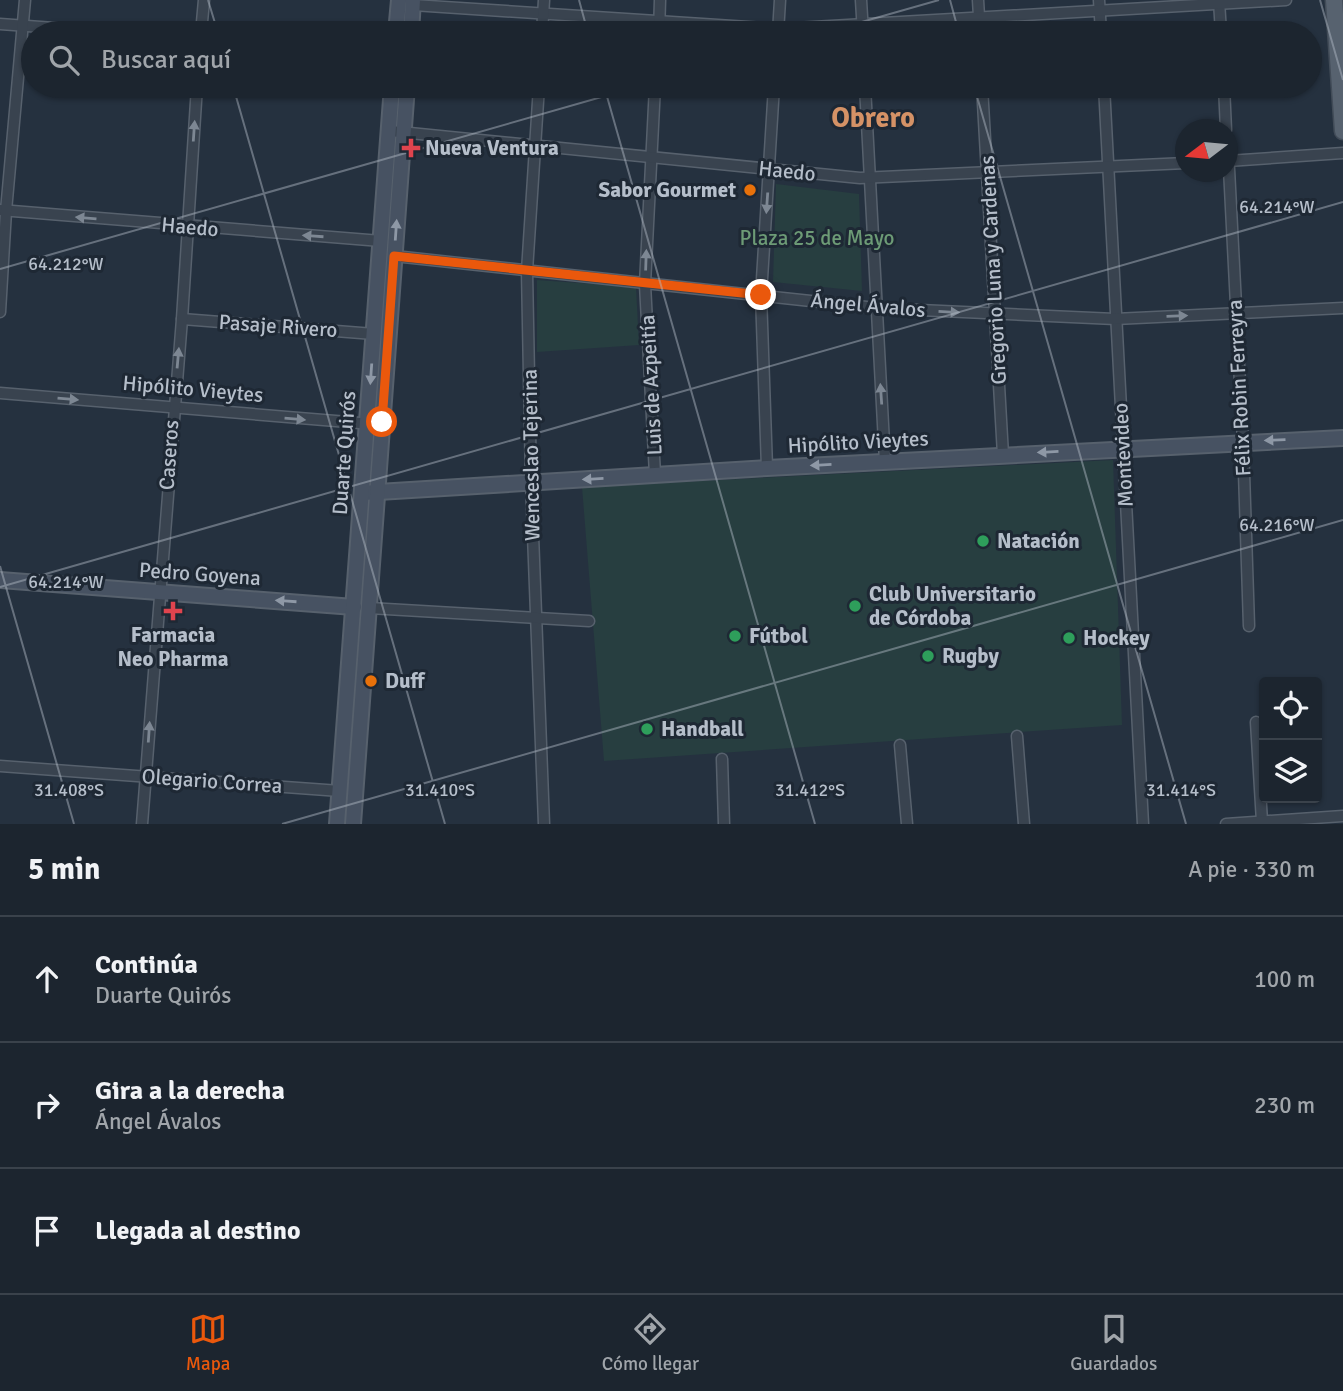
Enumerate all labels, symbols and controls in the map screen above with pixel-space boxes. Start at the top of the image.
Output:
search box [21,21,1322,98]
icon: search [45,41,83,79]
text: Buscar aquí [101,44,231,76]
district label: Obrero [831,101,915,135]
north arrow [1175,119,1238,182]
one-way arrow [189,120,200,142]
place label: Nueva Ventura [425,135,559,161]
marker: Nueva Ventura [403,140,419,156]
street label: Haedo [757,155,817,187]
street label: Gregorio Luna y Cardenas [974,155,1012,385]
place label: Sabor Gourmet [599,177,736,203]
marker: Sabor Gourmet [742,182,758,198]
one-way arrow [761,192,772,214]
text: 64.214°W [1239,196,1315,218]
one-way arrow [75,212,97,223]
street label: Haedo [160,212,220,242]
one-way arrow [391,219,402,241]
park label: Plaza 25 de Mayo [740,225,894,251]
one-way arrow [302,230,324,241]
one-way arrow [641,249,652,271]
text: 64.212°W [28,253,104,275]
route end [745,279,776,310]
street label: Ángel Ávalos [809,287,927,323]
street label: Félix Robin Ferreyra [1221,299,1257,477]
one-way arrow [939,306,961,317]
street label: Pasaje Rivero [218,309,338,343]
one-way arrow [1166,311,1188,322]
street label: Luis de Azpeitía [634,314,668,456]
one-way arrow [173,347,184,369]
one-way arrow [365,363,376,385]
street label: Wenceslao Tejerina [517,369,545,541]
street label: Hipólito Vieytes [122,370,264,408]
one-way arrow [875,383,886,405]
street label: Duarte Quirós [327,390,361,516]
one-way arrow [57,394,79,405]
street label: Montevideo [1107,402,1139,508]
route start [366,406,397,437]
one-way arrow [284,414,306,425]
street label: Caseros [154,419,184,491]
street label: Hipólito Vieytes [787,425,929,459]
one-way arrow [1264,435,1286,446]
one-way arrow [1036,447,1058,458]
one-way arrow [809,460,831,471]
one-way arrow [582,473,604,484]
text: 64.216°W [1239,514,1315,536]
place label: Natación [997,528,1080,554]
marker: Natación [975,533,991,549]
street label: Pedro Goyena [138,557,262,591]
text: 64.214°W [28,571,104,593]
place label: Club Universitario de Córdoba [869,581,1036,631]
one-way arrow [275,596,297,607]
marker: Club Universitario de Córdoba [847,598,863,614]
marker: Farmacia Neo Pharma [165,603,181,619]
place label: Farmacia Neo Pharma [117,622,229,672]
place label: Fútbol [749,623,808,649]
place label: Hockey [1083,625,1150,651]
marker: Fútbol [727,628,743,644]
marker: Hockey [1061,630,1077,646]
place label: Rugby [942,643,1000,669]
marker: Rugby [920,648,936,664]
place label: Duff [385,668,426,694]
marker: Duff [363,673,379,689]
map controls [1259,677,1322,803]
button: locate [1259,677,1322,740]
place label: Handball [661,716,744,742]
one-way arrow [144,720,155,742]
marker: Handball [639,721,655,737]
button: layers [1259,740,1322,803]
street label: Olegario Correa [141,763,283,799]
text: 31.408°S [34,779,104,801]
text: 31.410°S [405,779,475,801]
text: 31.412°S [775,779,845,801]
text: 31.414°S [1146,779,1216,801]
text: 5 min [28,851,100,888]
text: A pie · 330 m [1188,855,1315,884]
text: Continúa [95,949,198,981]
icon: ahead [28,960,66,998]
text: 100 m [1254,965,1315,994]
text: Duarte Quirós [95,981,231,1010]
text: Gira a la derecha [95,1075,285,1107]
icon: right [28,1086,66,1124]
text: 230 m [1254,1091,1315,1120]
text: Ángel Ávalos [95,1107,221,1136]
icon: arrive [28,1212,66,1250]
text: Llegada al destino [95,1215,301,1247]
tab: Mapa [186,1310,230,1376]
tab: Cómo llegar [602,1310,699,1376]
tab: Guardados [1070,1310,1157,1376]

